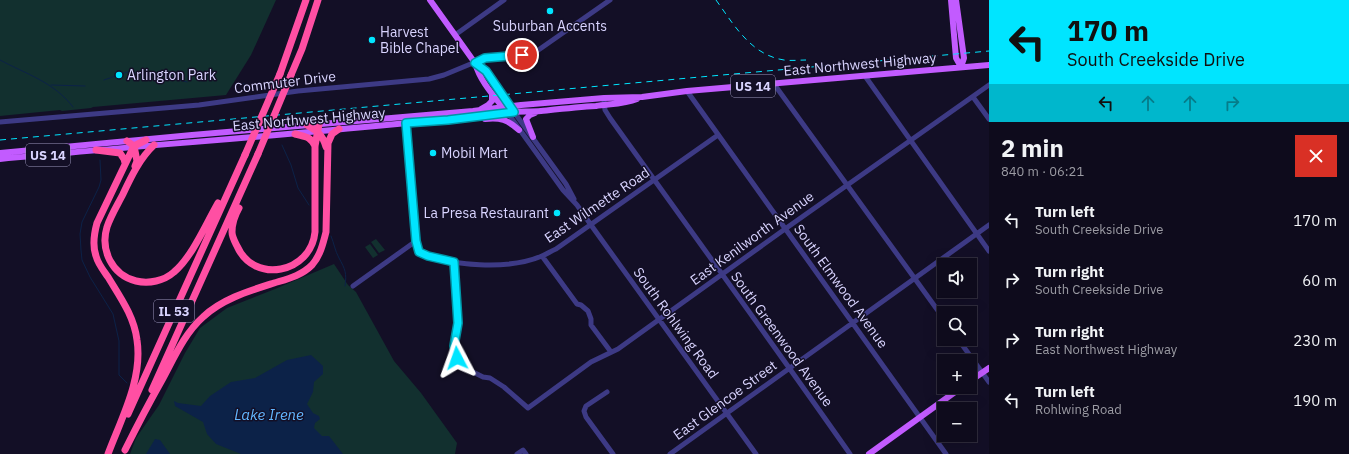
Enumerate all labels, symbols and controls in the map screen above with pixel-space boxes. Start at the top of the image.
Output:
marker: Suburban Accents [545,6,555,16]
text: 170 m [1067,12,1149,49]
icon: left [1001,16,1053,68]
place label: Suburban Accents [493,17,607,35]
place label: Harvest Bible Chapel [380,23,459,57]
marker: Harvest Bible Chapel [367,35,377,45]
pin [505,38,539,72]
icon: arrive [511,44,533,66]
street label: East Northwest Highway [783,48,937,80]
text: South Creekside Drive [1067,48,1245,71]
place label: Arlington Park [127,66,217,84]
street label: Commuter Drive [233,67,337,97]
marker: Arlington Park [114,70,124,80]
road number: US 14 [731,75,775,97]
icon: left [1095,92,1117,114]
icon: ahead [1137,92,1159,114]
icon: ahead [1179,92,1201,114]
icon: right [1221,92,1243,114]
street label: East Northwest Highway [232,103,386,135]
text: 2 min [1001,132,1064,164]
button: close [1295,135,1337,177]
road number: US 14 [26,144,70,166]
place label: Mobil Mart [441,144,508,162]
marker: Mobil Mart [428,148,438,158]
street label: East Wilmette Road [541,163,653,247]
text: 840 m · 06:21 [1001,163,1084,180]
street label: East Kenilworth Avenue [687,187,818,289]
text: Turn left [1035,202,1095,221]
place label: La Presa Restaurant [424,204,549,222]
marker: La Presa Restaurant [552,208,562,218]
icon: left [1001,209,1023,231]
text: 170 m [1293,211,1337,230]
street label: South Elmwood Avenue [790,221,892,352]
text: South Creekside Drive [1035,221,1164,238]
map controls [937,258,977,442]
button: sound [937,258,977,298]
text: Turn right [1035,262,1104,281]
street label: South Rohlwing Road [629,264,723,382]
street label: South Greenwood Avenue [727,268,837,410]
icon: right [1001,269,1023,291]
text: 60 m [1302,271,1337,290]
text: South Creekside Drive [1035,281,1164,298]
road number: IL 53 [154,300,194,322]
button: search [937,306,977,346]
text: Turn right [1035,322,1104,341]
icon: right [1001,329,1023,351]
text: 230 m [1293,331,1337,350]
position arrow [436,337,478,379]
text: East Northwest Highway [1035,341,1177,358]
button: + [937,354,977,394]
street label: East Glencoe Street [670,356,780,444]
text: Turn left [1035,382,1095,401]
icon: left [1001,389,1023,411]
text: 190 m [1293,391,1337,410]
text: Rohlwing Road [1035,401,1122,418]
button: − [937,402,977,442]
water label: Lake Irene [234,405,304,424]

